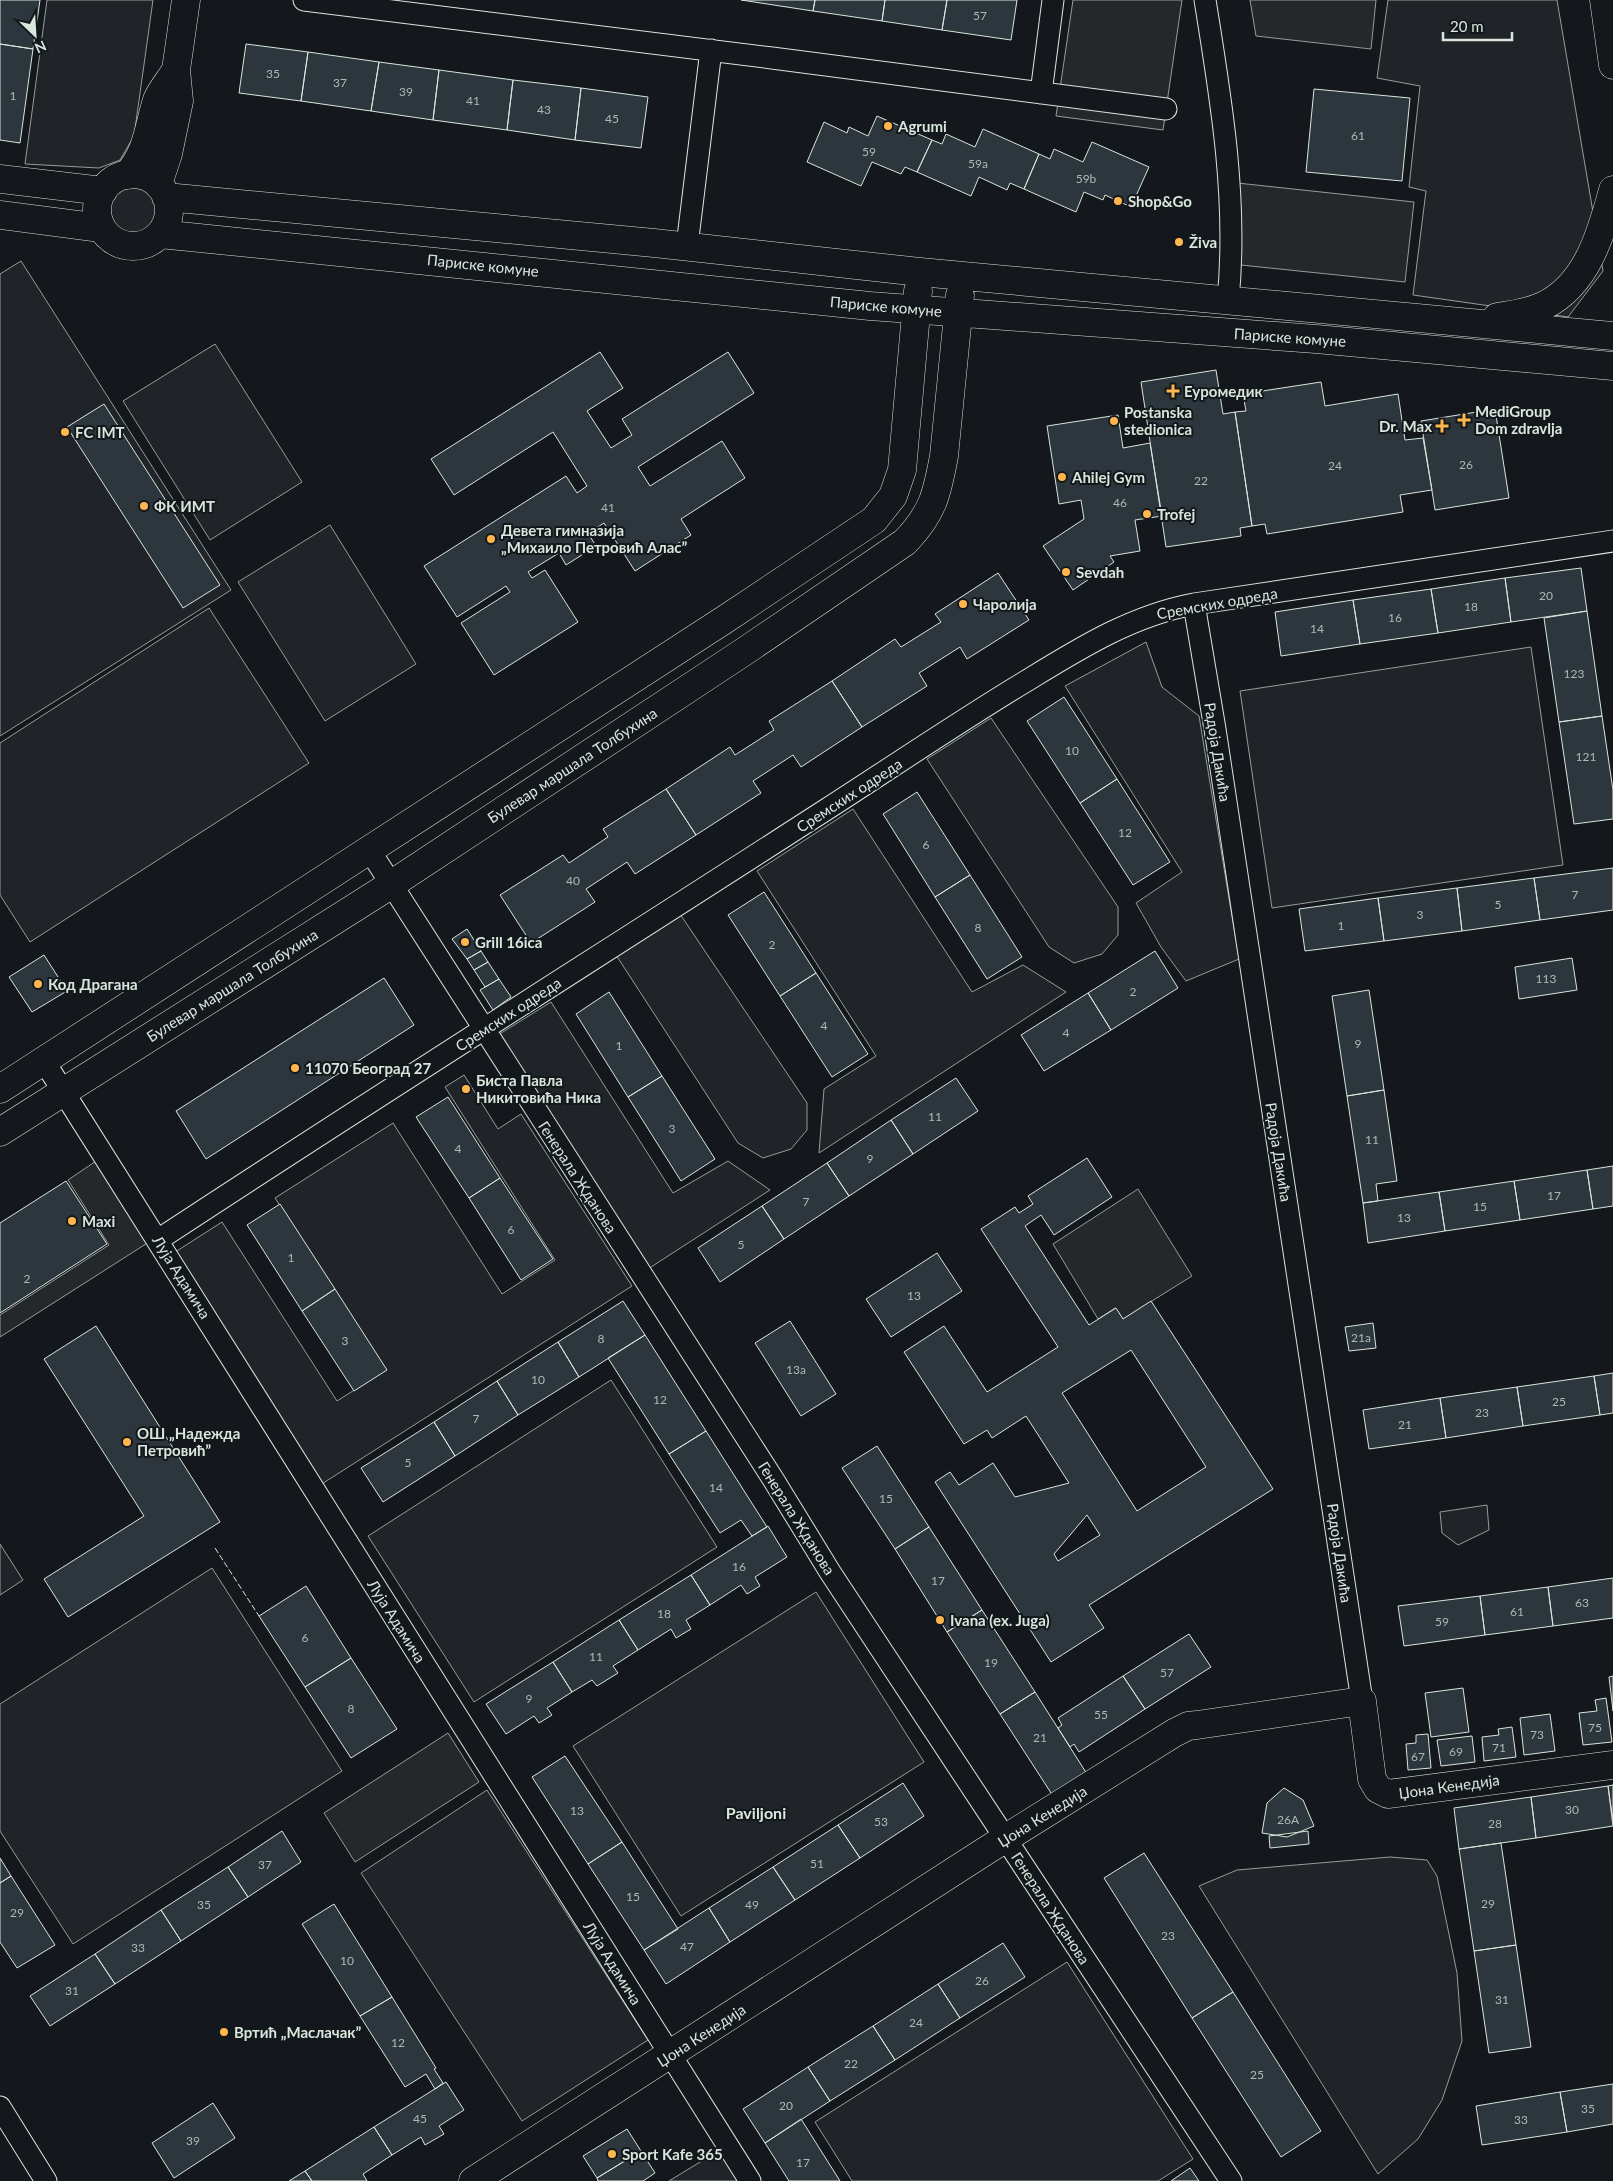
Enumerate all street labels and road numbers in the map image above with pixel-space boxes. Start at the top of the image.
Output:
street label: Париске комуне [426,250,540,280]
street label: Париске комуне [829,292,943,320]
street label: Париске комуне [1233,324,1347,350]
street label: Сремских одреда [1155,584,1279,622]
street label: Радоја Дакића [1201,701,1235,803]
street label: Булевар маршала Толбухина [484,703,660,827]
street label: Сремских одреда [793,754,905,836]
street label: Булевар маршала Толбухина [143,925,321,1045]
street label: Сремских одреда [452,973,564,1055]
street label: Радоја Дакића [1262,1101,1296,1203]
street label: Генерала Жданова [535,1118,621,1236]
street label: Луја Адамича [149,1231,215,1322]
street label: Генерала Жданова [755,1458,839,1578]
street label: Радоја Дакића [1324,1502,1356,1604]
street label: Луја Адамича [364,1575,430,1666]
street label: Џона Кенедија [1397,1770,1501,1802]
street label: Џона Кенедија [994,1781,1090,1851]
street label: Генерала Жданова [1008,1849,1094,1967]
street label: Луја Адамича [580,1917,646,2008]
street label: Џона Кенедија [653,2000,749,2070]

